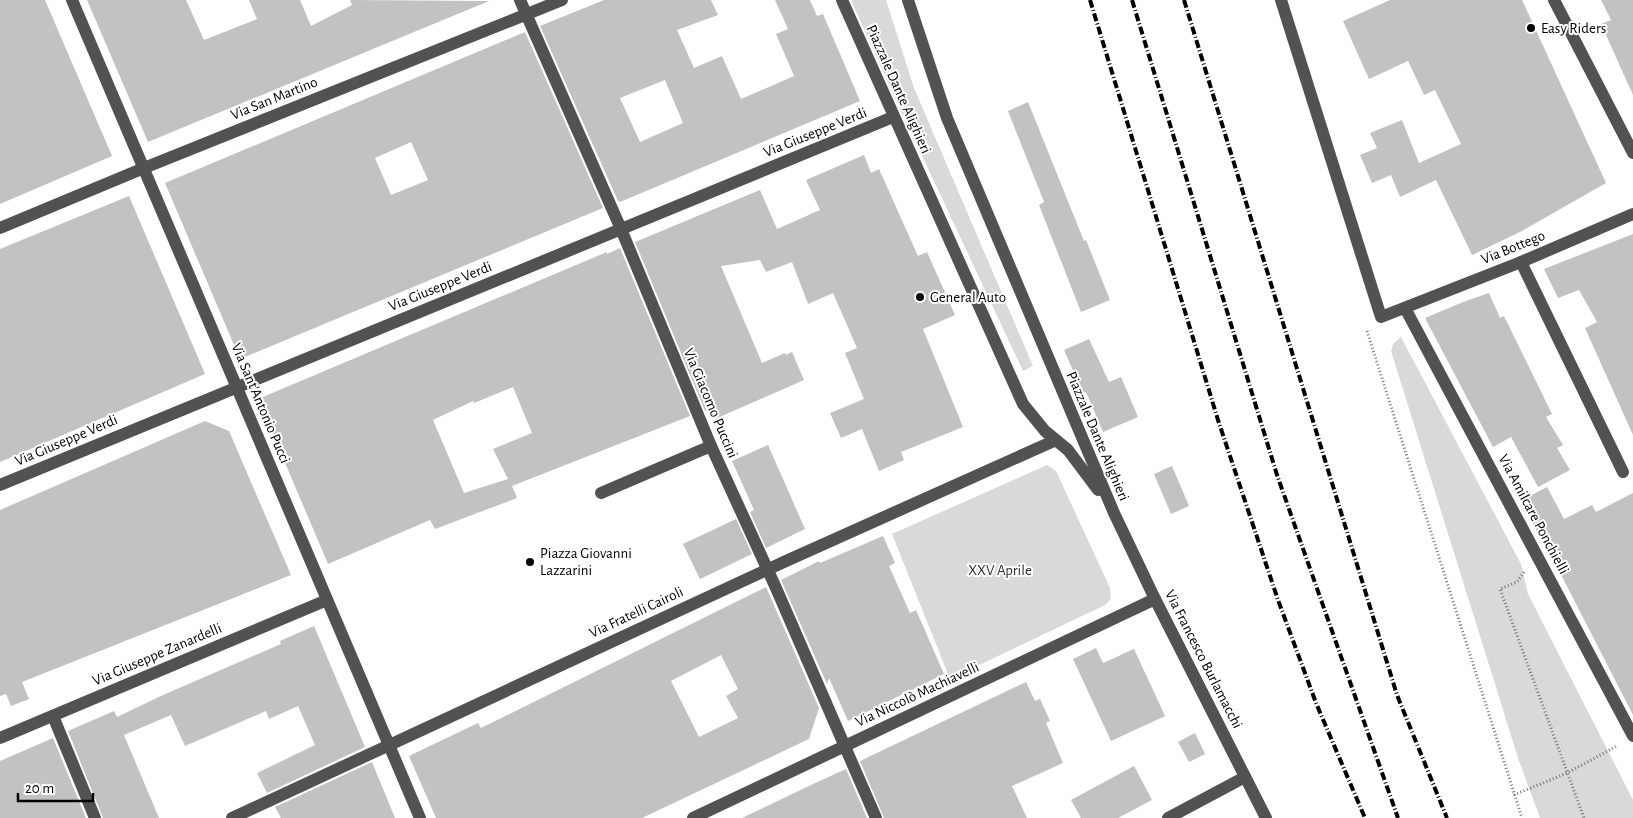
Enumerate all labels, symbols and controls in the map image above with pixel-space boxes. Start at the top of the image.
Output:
place label: Easy Riders [1541,21,1606,36]
marker: Easy Riders [1525,22,1537,34]
street label: Piazzale Dante Alighieri [863,23,934,156]
street label: Via San Martino [229,74,320,123]
street label: Via Giuseppe Verdi [761,105,869,160]
street label: Via Bottego [1479,228,1547,267]
street label: Via Giuseppe Verdi [386,259,494,314]
place label: General Auto [930,290,1006,305]
marker: General Auto [914,291,926,303]
street label: Via Sant'Antonio Pucci [228,341,293,466]
street label: Via Giacomo Puccini [681,346,740,460]
street label: Piazzale Dante Alighieri [1063,369,1132,503]
street label: Via Giuseppe Verdi [13,412,120,469]
street label: Via Amilcare Ponchielli [1496,452,1571,577]
place label: Piazza Giovanni Lazzarini [540,546,632,578]
marker: Piazza Giovanni Lazzarini [524,556,536,568]
park label: XXV Aprile [968,563,1032,578]
street label: Via Fratelli Cairoli [587,584,686,641]
street label: Via Francesco Burlamacchi [1162,588,1245,731]
street label: Via Giuseppe Zanardelli [90,620,224,688]
street label: Via Niccolò Machiavelli [853,659,981,730]
scale bar [18,770,92,802]
text: 20 m [25,781,54,796]

